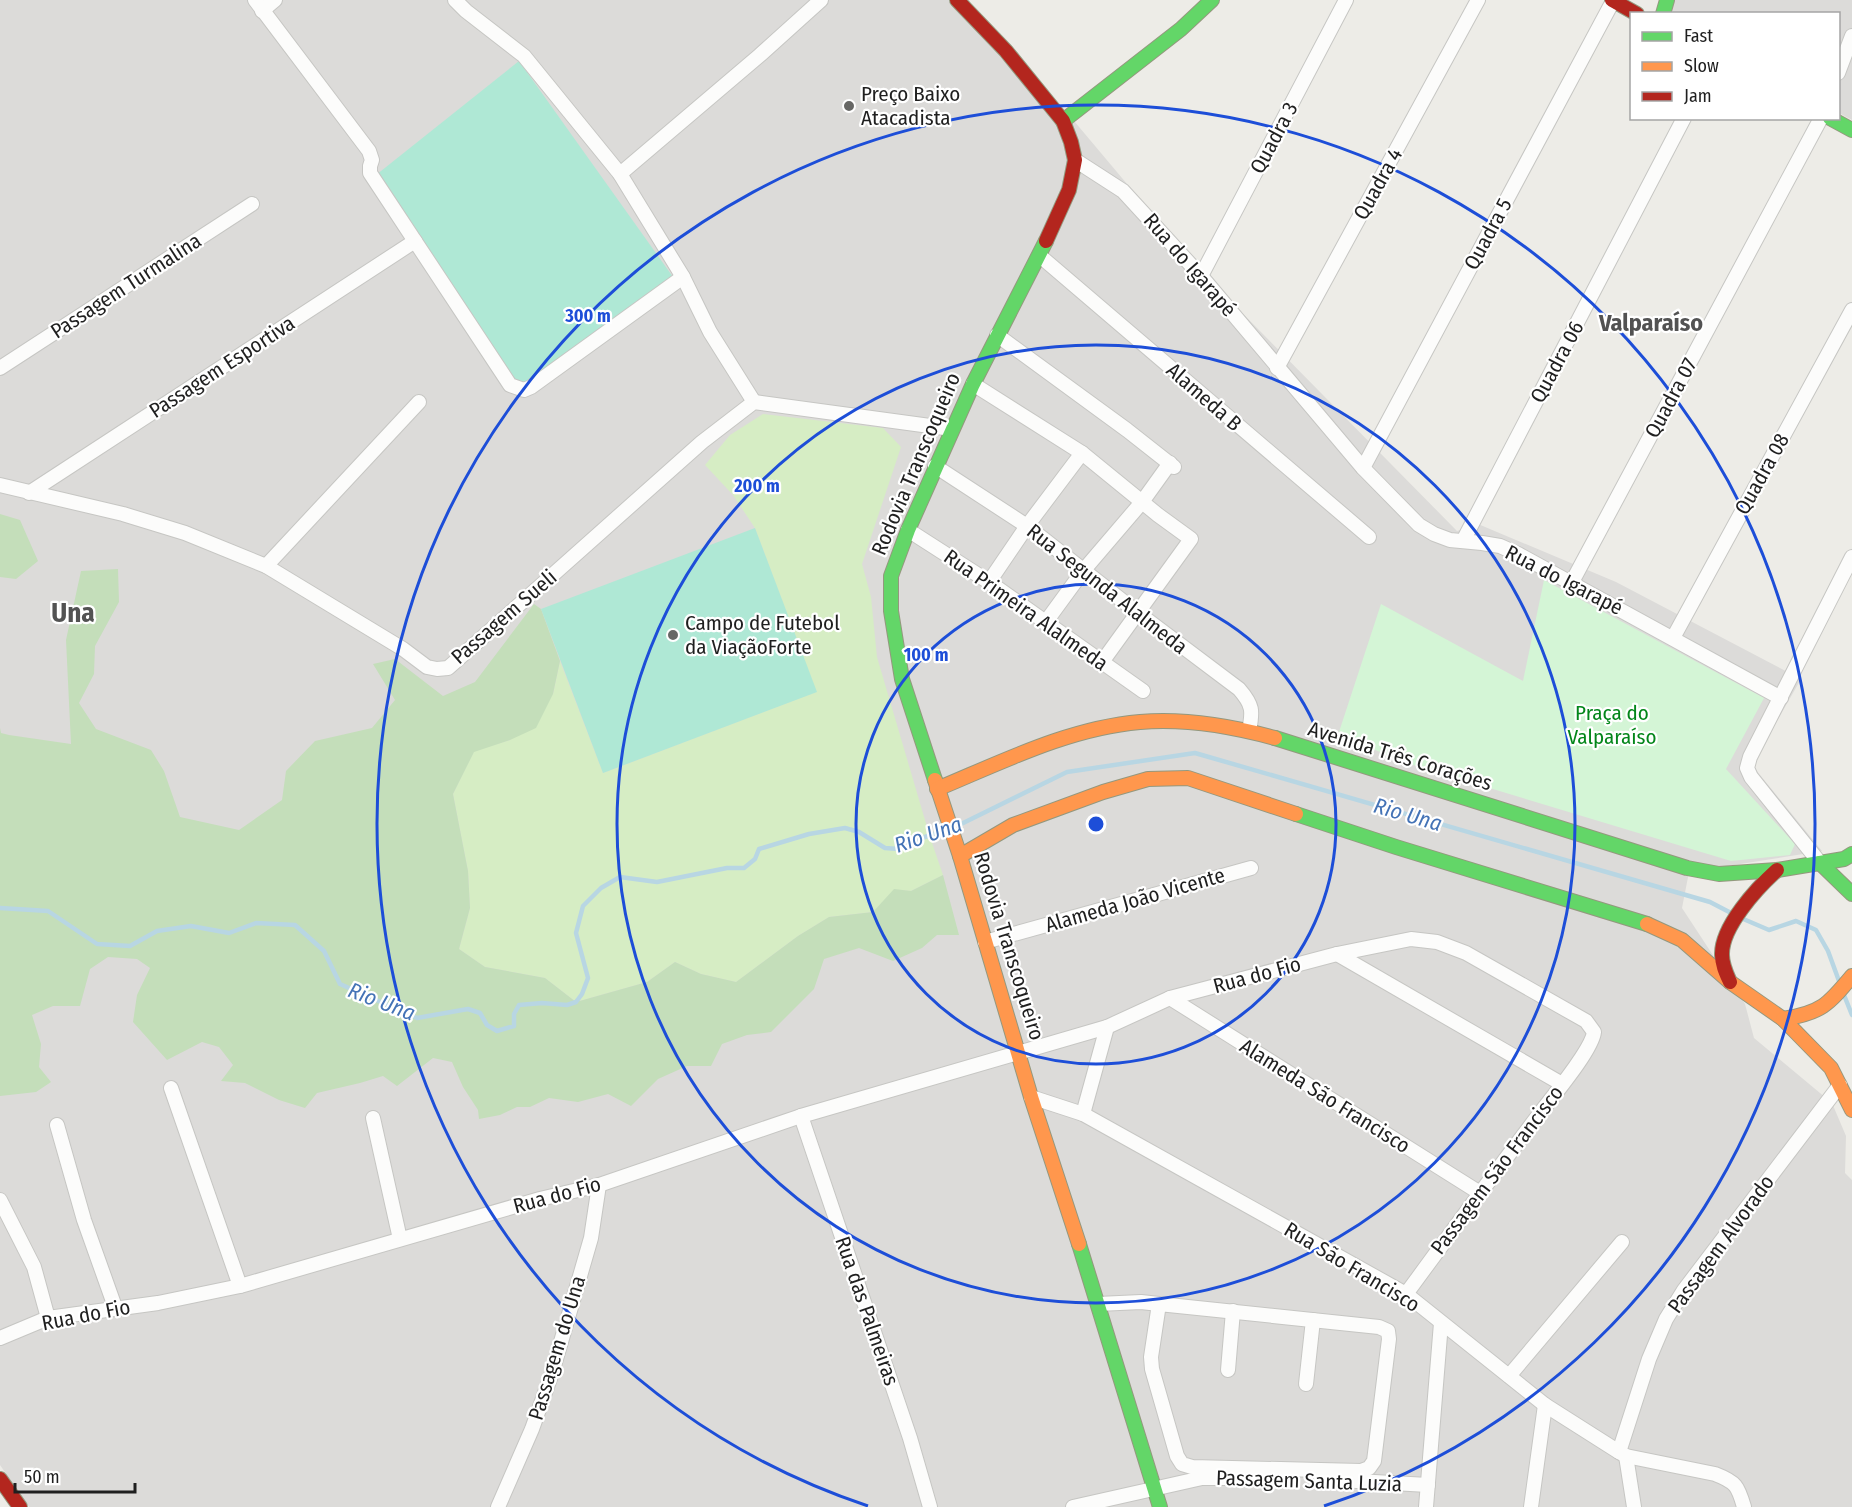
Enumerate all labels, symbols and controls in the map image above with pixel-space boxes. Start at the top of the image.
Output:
legend [1630,12,1840,120]
text: Fast [1684,25,1713,47]
text: Slow [1684,55,1719,77]
place label: Preço Baixo Atacadista [861,81,960,131]
text: Jam [1684,85,1712,107]
street label: Quadra 3 [1244,98,1304,178]
marker: Preço Baixo Atacadista [842,99,856,113]
street label: Quadra 4 [1348,144,1408,224]
street label: Quadra 5 [1458,194,1518,274]
street label: Rua do Igarapé [1138,208,1242,322]
street label: Passagem Turmalina [46,228,206,344]
text: 300 m [564,305,611,327]
district label: Valparaíso [1598,309,1703,337]
street label: Passagem Esportiva [144,310,300,424]
street label: Quadra 06 [1525,317,1589,407]
street label: Quadra 07 [1639,354,1703,442]
street label: Alameda B [1161,357,1247,437]
street label: Rodovia Transcoqueiro [866,369,966,559]
street label: Quadra 08 [1729,429,1795,519]
text: 200 m [733,475,780,497]
street label: Rua Segunda Alalmeda [1021,518,1193,660]
street label: Rua do Igarapé [1501,539,1627,621]
street label: Rua Primeira Alalmeda [939,544,1113,676]
street label: Passagem Sueli [446,564,562,670]
district label: Una [51,597,95,629]
place label: Campo de Futebol da ViaçãoForte [685,610,840,660]
marker: Campo de Futebol da ViaçãoForte [666,628,680,642]
text: 100 m [904,644,948,666]
park label: Praça do Valparaíso [1567,700,1657,750]
street label: Avenida Três Corações [1305,716,1495,796]
water label: Rio Una [1371,792,1445,837]
water label: Rio Una [891,810,966,859]
centre of rings [1086,814,1106,834]
street label: Rodovia Transcoqueiro [968,849,1050,1043]
street label: Alameda João Vicente [1042,862,1228,938]
street label: Rua do Fio [1210,951,1304,999]
water label: Rio Una [344,976,419,1027]
street label: Alameda São Francisco [1235,1033,1415,1159]
street label: Passagem São Francisco [1425,1080,1569,1260]
street label: Passagem Alvorado [1662,1170,1780,1318]
street label: Rua do Fio [510,1171,604,1219]
street label: Rua São Francisco [1279,1216,1425,1318]
street label: Rua das Palmeiras [829,1233,905,1389]
street label: Passagem do Una [523,1273,591,1423]
street label: Rua do Fio [39,1294,133,1336]
scale bar [15,1456,135,1494]
street label: Passagem Santa Luzia [1215,1465,1403,1497]
text: 50 m [24,1466,60,1488]

